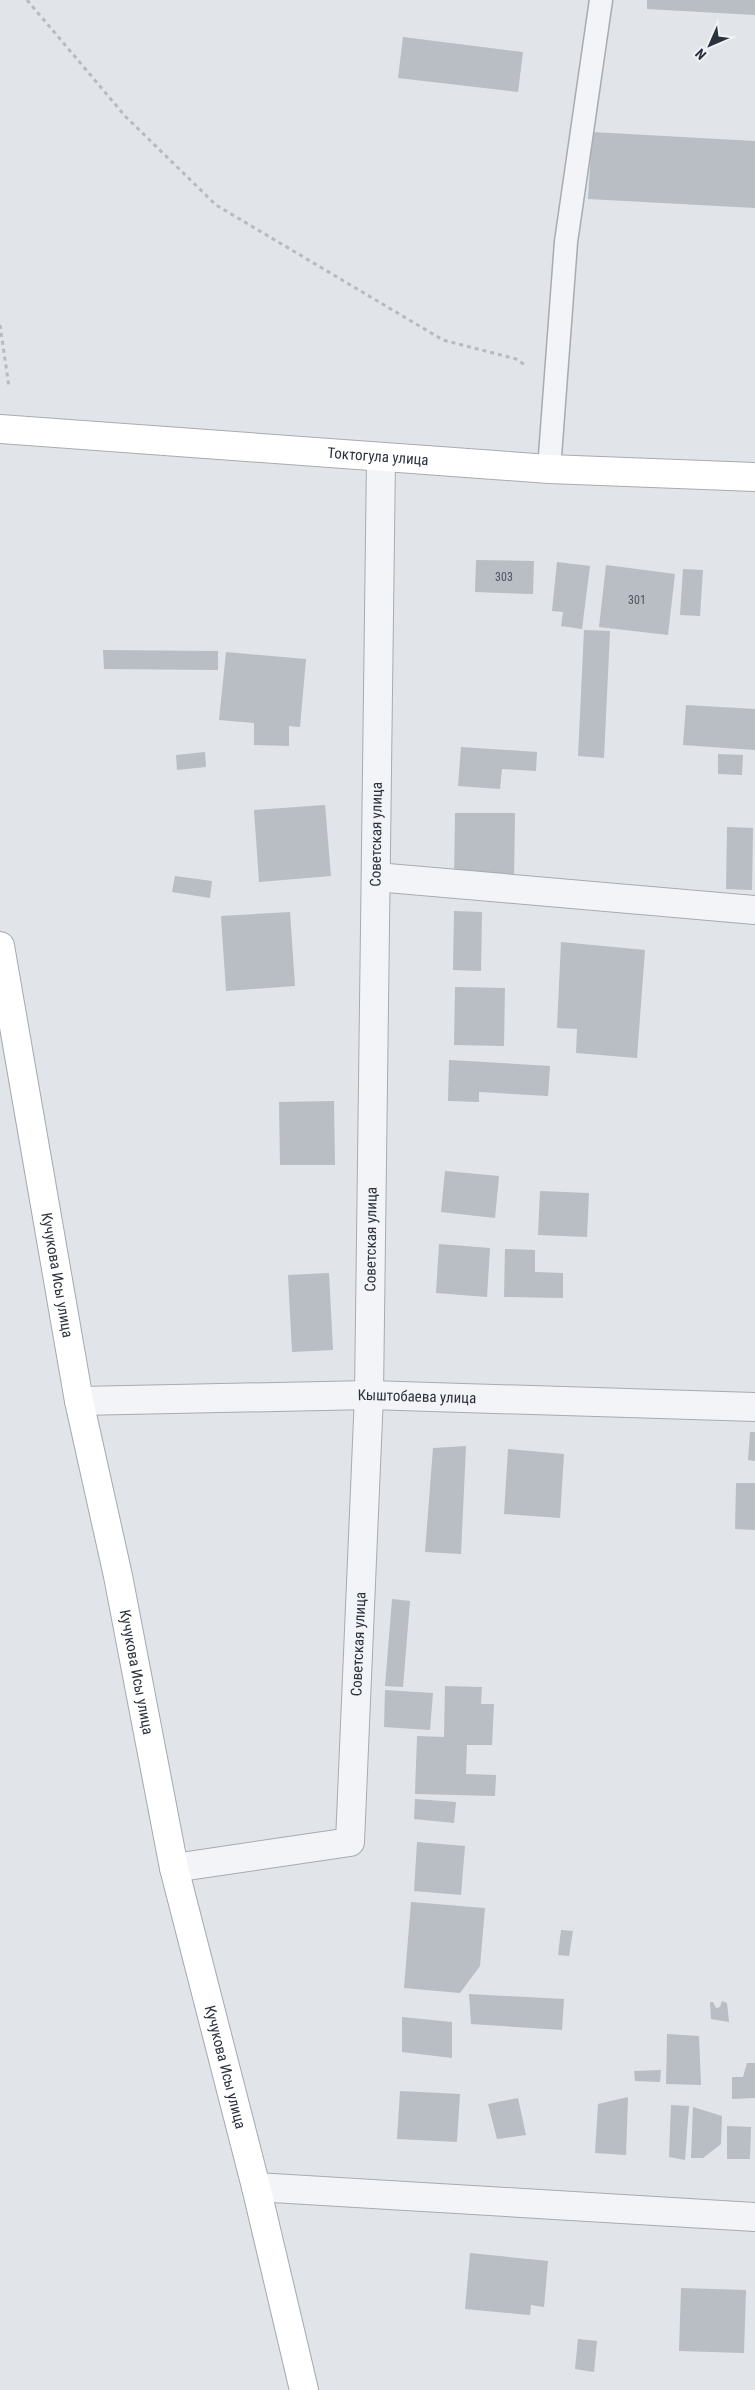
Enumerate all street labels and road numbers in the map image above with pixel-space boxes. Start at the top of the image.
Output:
street label: Токтогула улица [327,444,429,469]
street label: Советская улица [367,782,386,887]
street label: Советская улица [361,1187,381,1292]
street label: Кучукова Исы улица [37,1211,77,1339]
street label: Кыштобаева улица [357,1386,477,1407]
street label: Советская улица [347,1591,370,1697]
street label: Кучукова Исы улица [116,1608,157,1736]
street label: Кучукова Исы улица [201,2003,250,2131]

